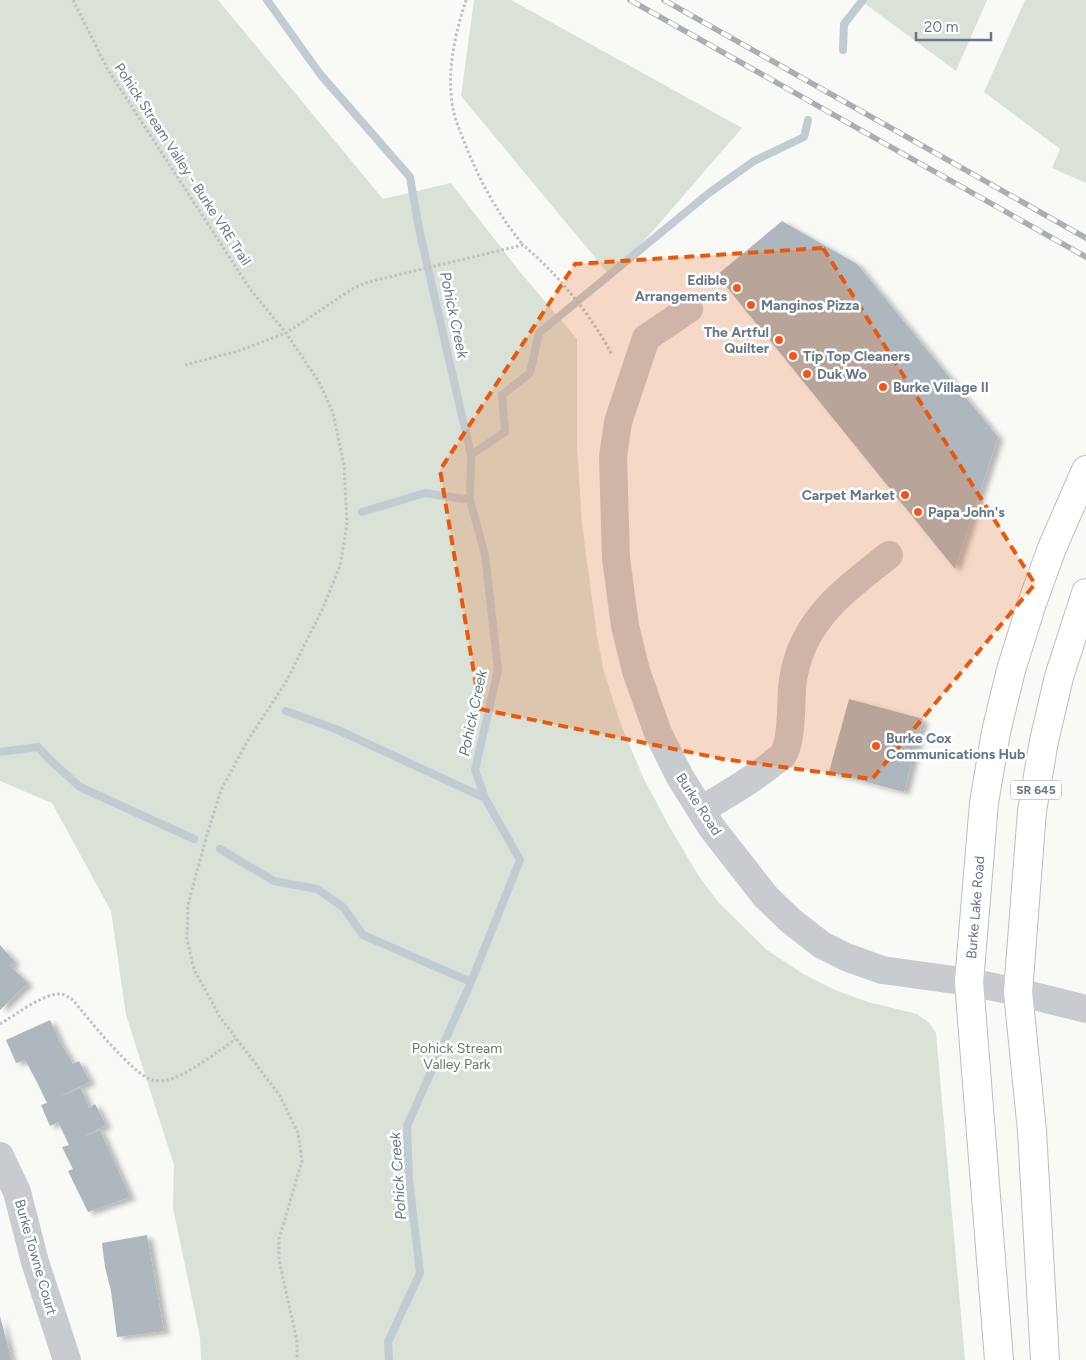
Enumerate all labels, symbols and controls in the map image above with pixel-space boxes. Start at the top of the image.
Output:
scale bar [916,10,991,42]
text: 20 m [924,18,958,36]
street label: Pohick Stream Valley - Burke VRE Trail [111,60,255,269]
water label: Pohick Creek [436,270,472,361]
place label: Edible Arrangements [635,272,727,305]
marker: Edible Arrangements [731,282,743,294]
place label: Manginos Pizza [761,297,859,314]
marker: Manginos Pizza [745,299,757,311]
place label: The Artful Quilter [704,324,770,357]
marker: The Artful Quilter [773,334,785,346]
place label: Tip Top Cleaners [803,348,911,365]
marker: Tip Top Cleaners [787,350,799,362]
place label: Duk Wo [817,366,867,383]
marker: Duk Wo [801,368,813,380]
place label: Burke Village II [893,379,989,396]
marker: Burke Village II [877,381,889,393]
place label: Carpet Market [802,487,895,504]
marker: Carpet Market [899,489,911,501]
place label: Papa John's [928,504,1005,521]
marker: Papa John's [912,506,924,518]
water label: Pohick Creek [455,667,491,758]
place label: Burke Cox Communications Hub [886,730,1025,763]
marker: Burke Cox Communications Hub [870,740,882,752]
street label: Burke Road [672,770,725,839]
road number: SR 645 [1011,780,1061,800]
street label: Burke Lake Road [963,855,989,960]
park label: Pohick Stream Valley Park [412,1040,502,1073]
water label: Pohick Creek [386,1131,410,1220]
street label: Burke Towne Court [11,1197,60,1317]

